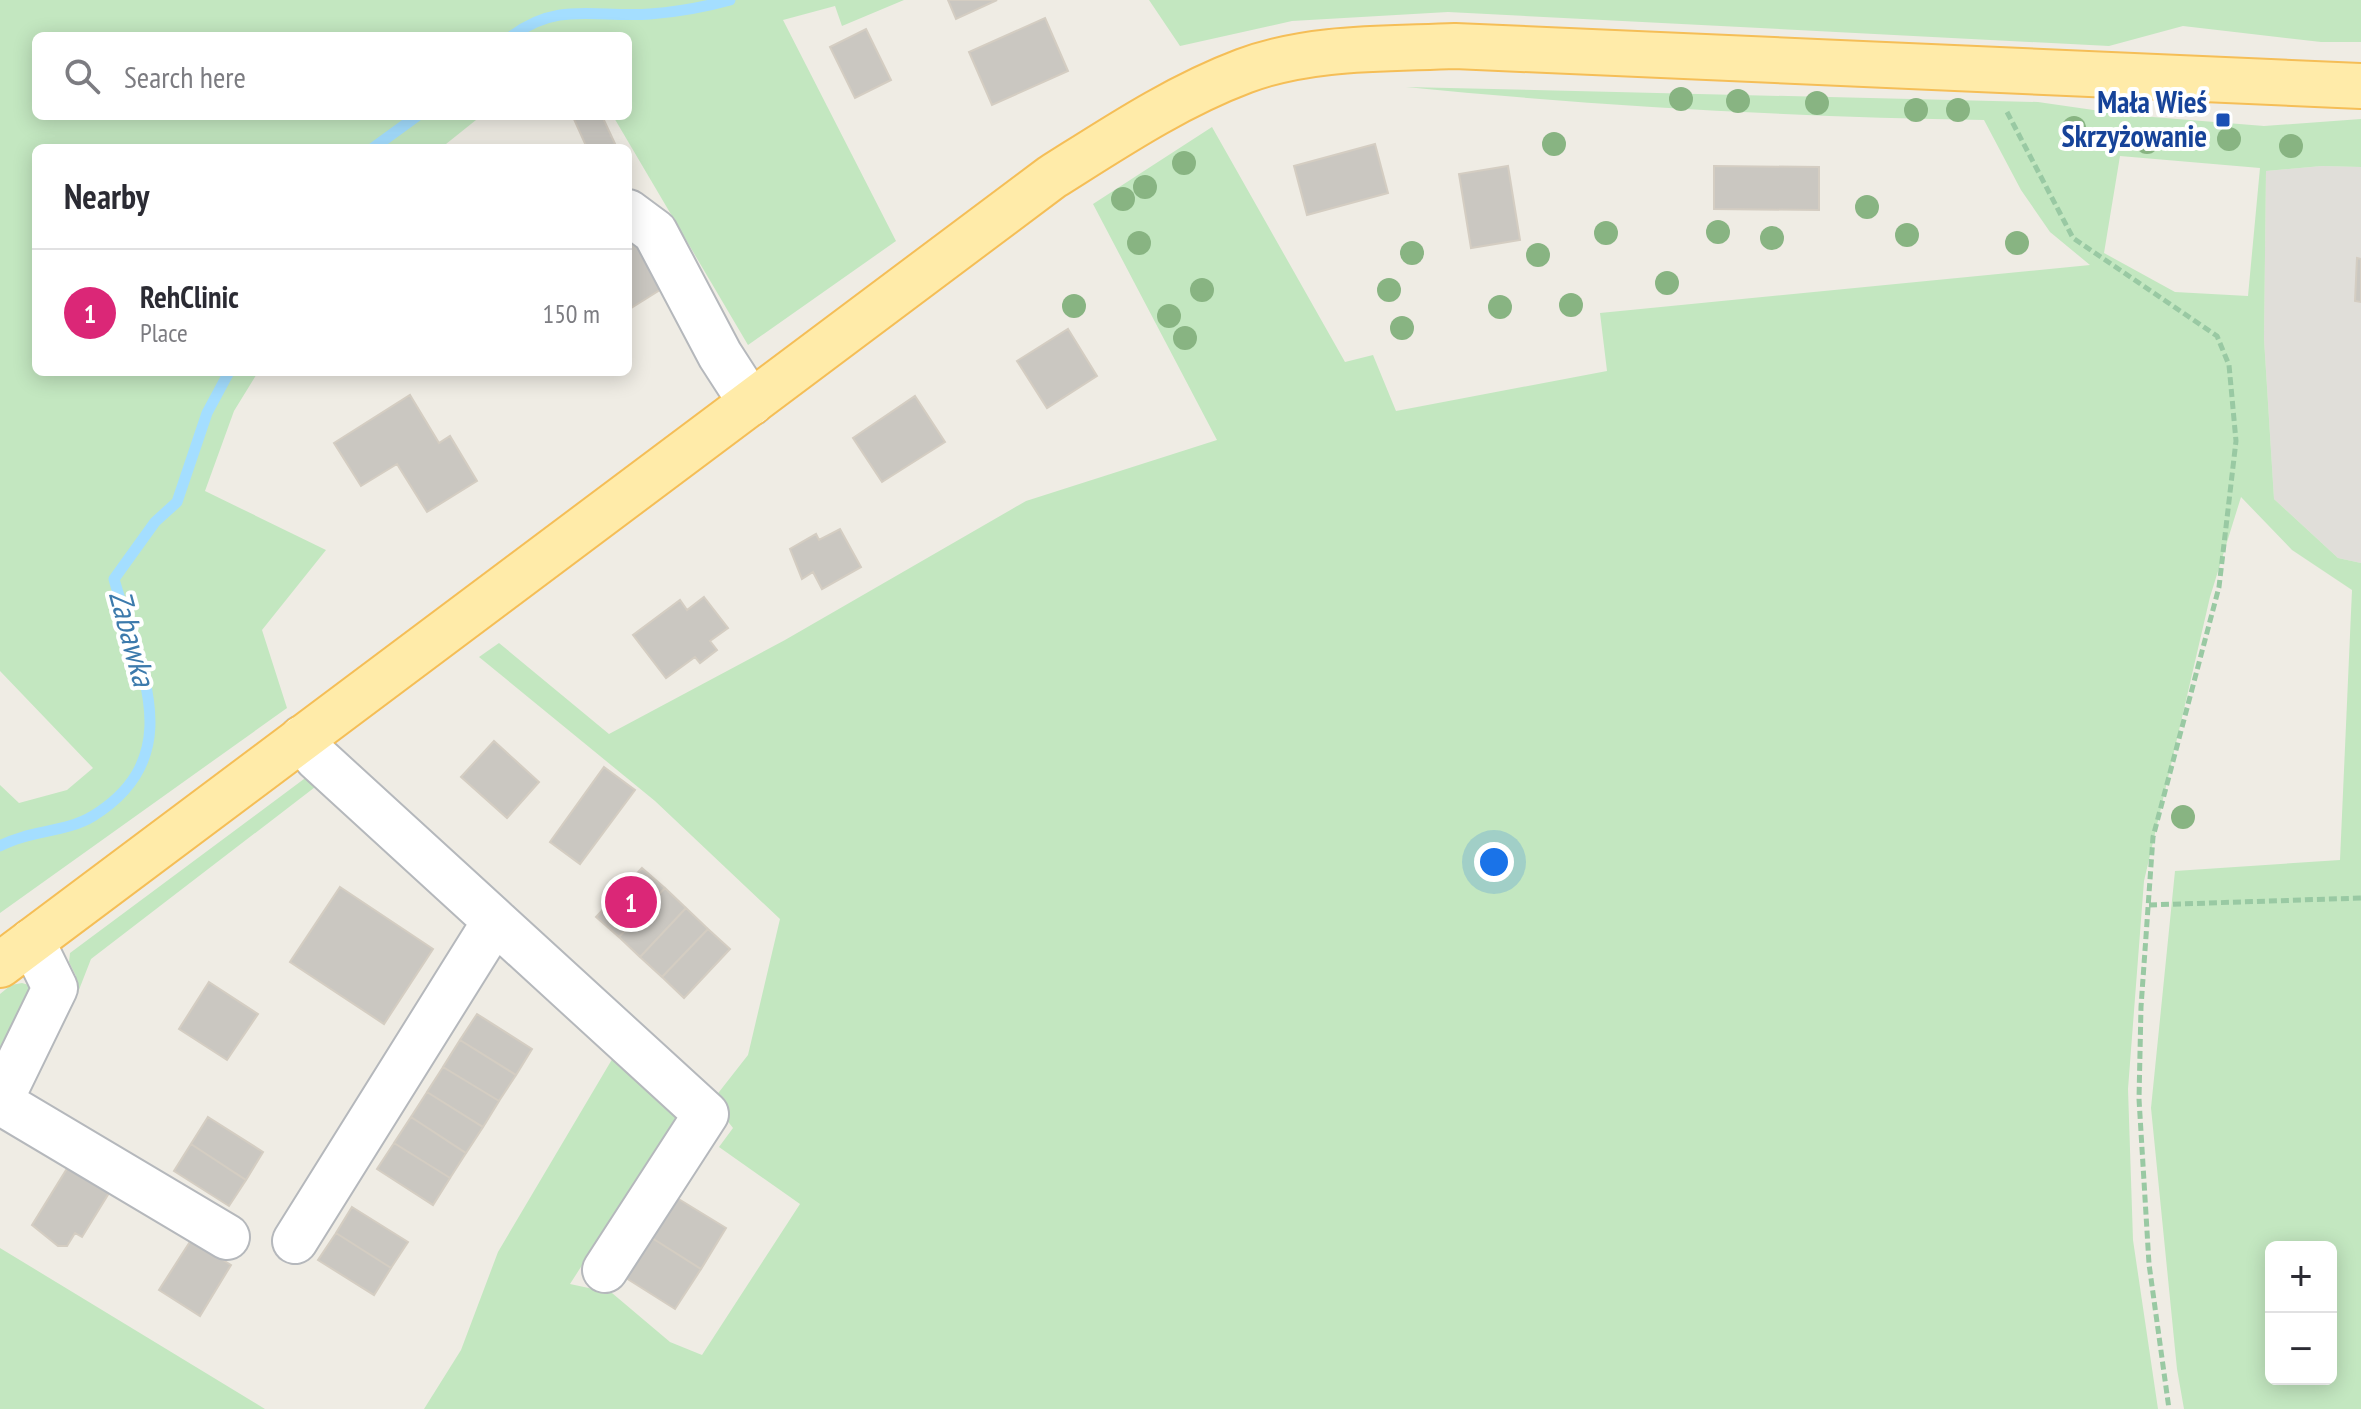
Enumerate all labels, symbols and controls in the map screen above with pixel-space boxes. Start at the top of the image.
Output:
search box [32,32,632,120]
icon: search [60,54,104,98]
text: Search here [124,57,246,96]
place label: Mała Wieś Skrzyżowanie [2062,82,2207,155]
marker: Mała Wieś Skrzyżowanie [2214,111,2232,129]
text: Nearby [64,174,149,218]
text: RehClinic [140,277,239,316]
text: 1 [84,297,96,330]
text: 150 m [542,297,600,330]
text: Place [140,316,188,349]
water label: Zabawka [100,585,166,692]
your location [1474,842,1514,882]
pin: 1 [605,872,657,932]
map controls [2265,1241,2337,1385]
button: + [2265,1241,2337,1313]
button: − [2265,1313,2337,1385]

